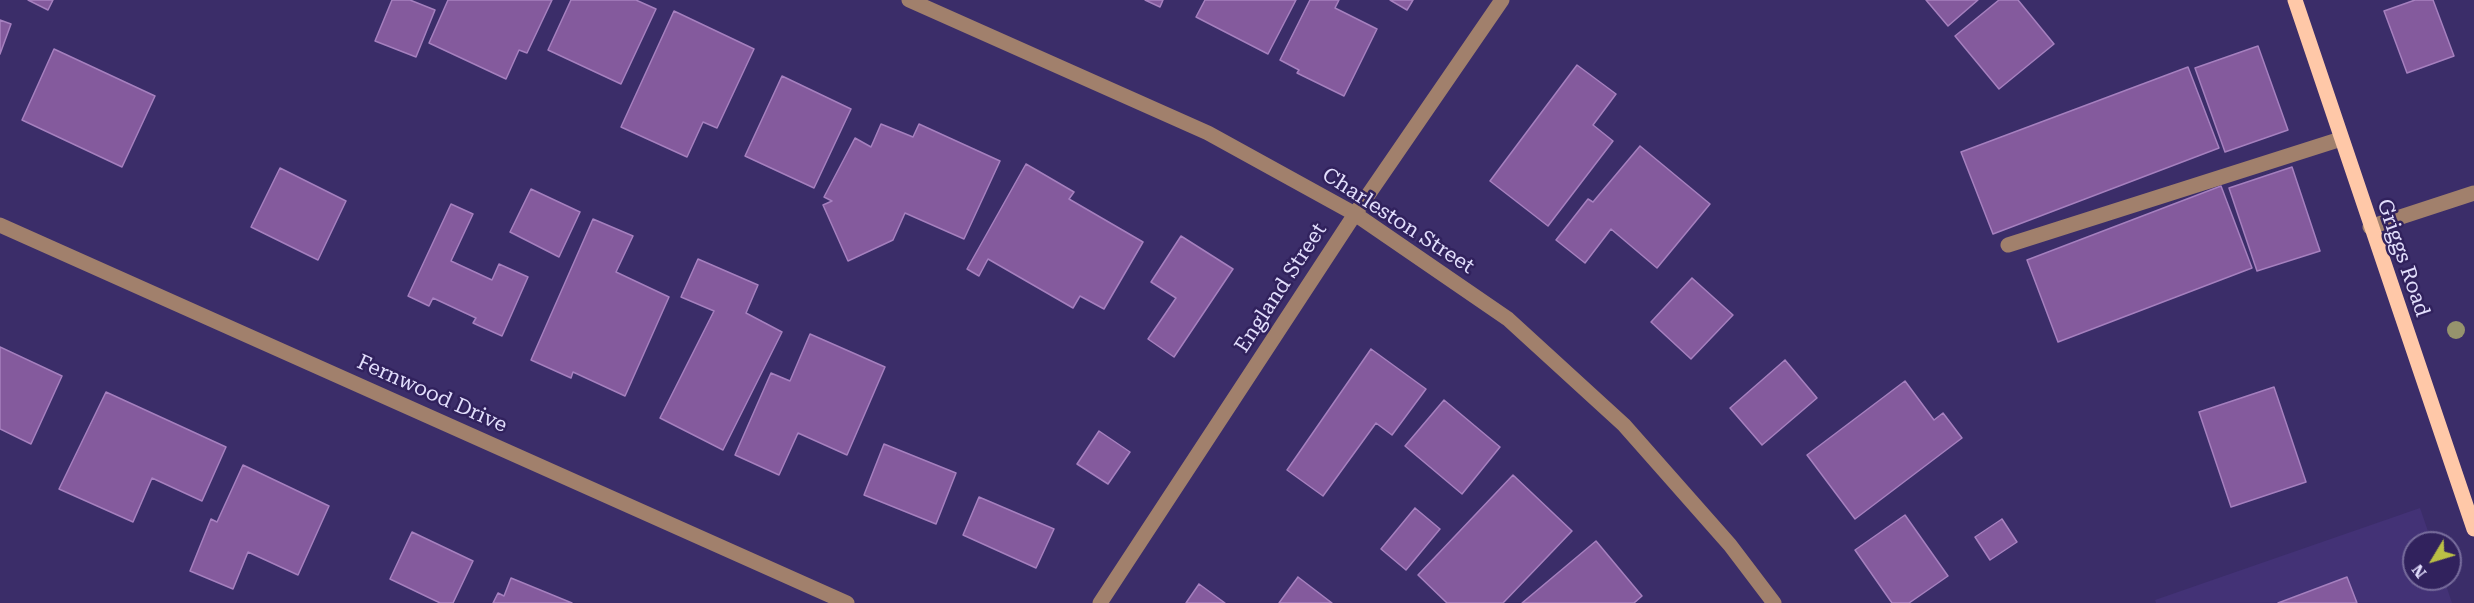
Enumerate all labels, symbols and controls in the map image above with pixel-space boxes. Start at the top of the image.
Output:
street label: Charleston Street [1317,162,1479,280]
street label: Griggs Road [2371,196,2435,320]
street label: England Street [1230,219,1332,357]
street label: Fernwood Drive [353,350,511,438]
north arrow [2402,531,2462,591]
text: N [2408,560,2430,582]

